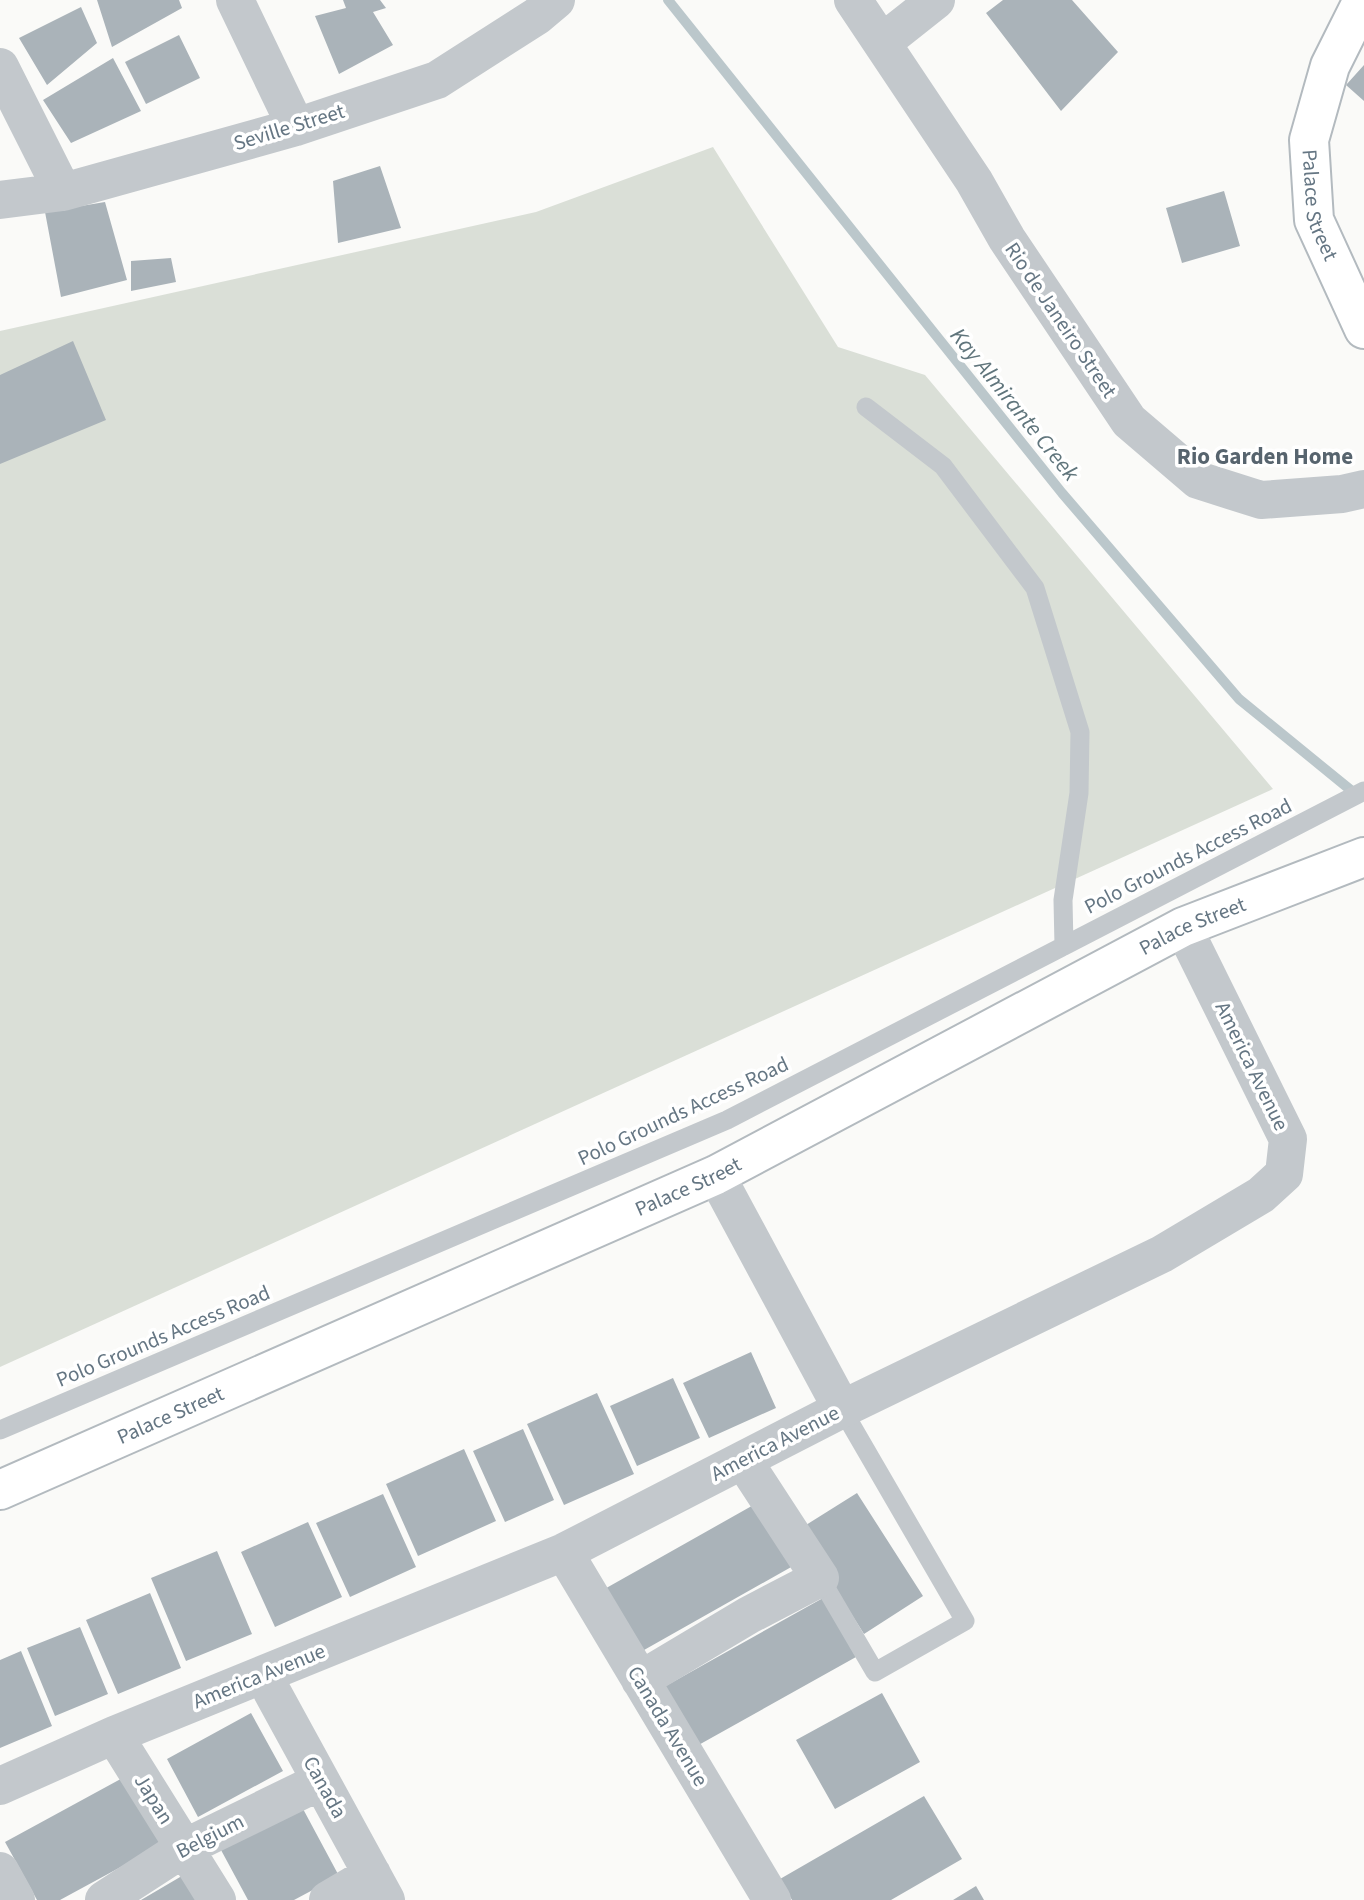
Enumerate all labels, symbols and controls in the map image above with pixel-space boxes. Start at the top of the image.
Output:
street label: Seville Street [230,96,348,158]
street label: Palace Street [1295,148,1346,265]
street label: Rio de Janeiro Street [998,236,1124,404]
water label: Kay Almirante Creek [942,320,1088,489]
district label: Rio Garden Home [1177,440,1353,473]
street label: Polo Grounds Access Road [1079,791,1297,921]
street label: Palace Street [1134,889,1250,963]
street label: America Avenue [1208,996,1296,1136]
street label: Polo Grounds Access Road [573,1049,793,1173]
street label: Palace Street [630,1149,747,1224]
street label: Polo Grounds Access Road [51,1277,275,1395]
street label: Palace Street [112,1378,228,1452]
street label: America Avenue [706,1398,844,1488]
street label: America Avenue [188,1636,330,1716]
street label: Canada Avenue [620,1660,716,1792]
street label: Canada [296,1750,354,1824]
street label: Japan [127,1768,181,1830]
street label: Belgium [171,1806,249,1866]

